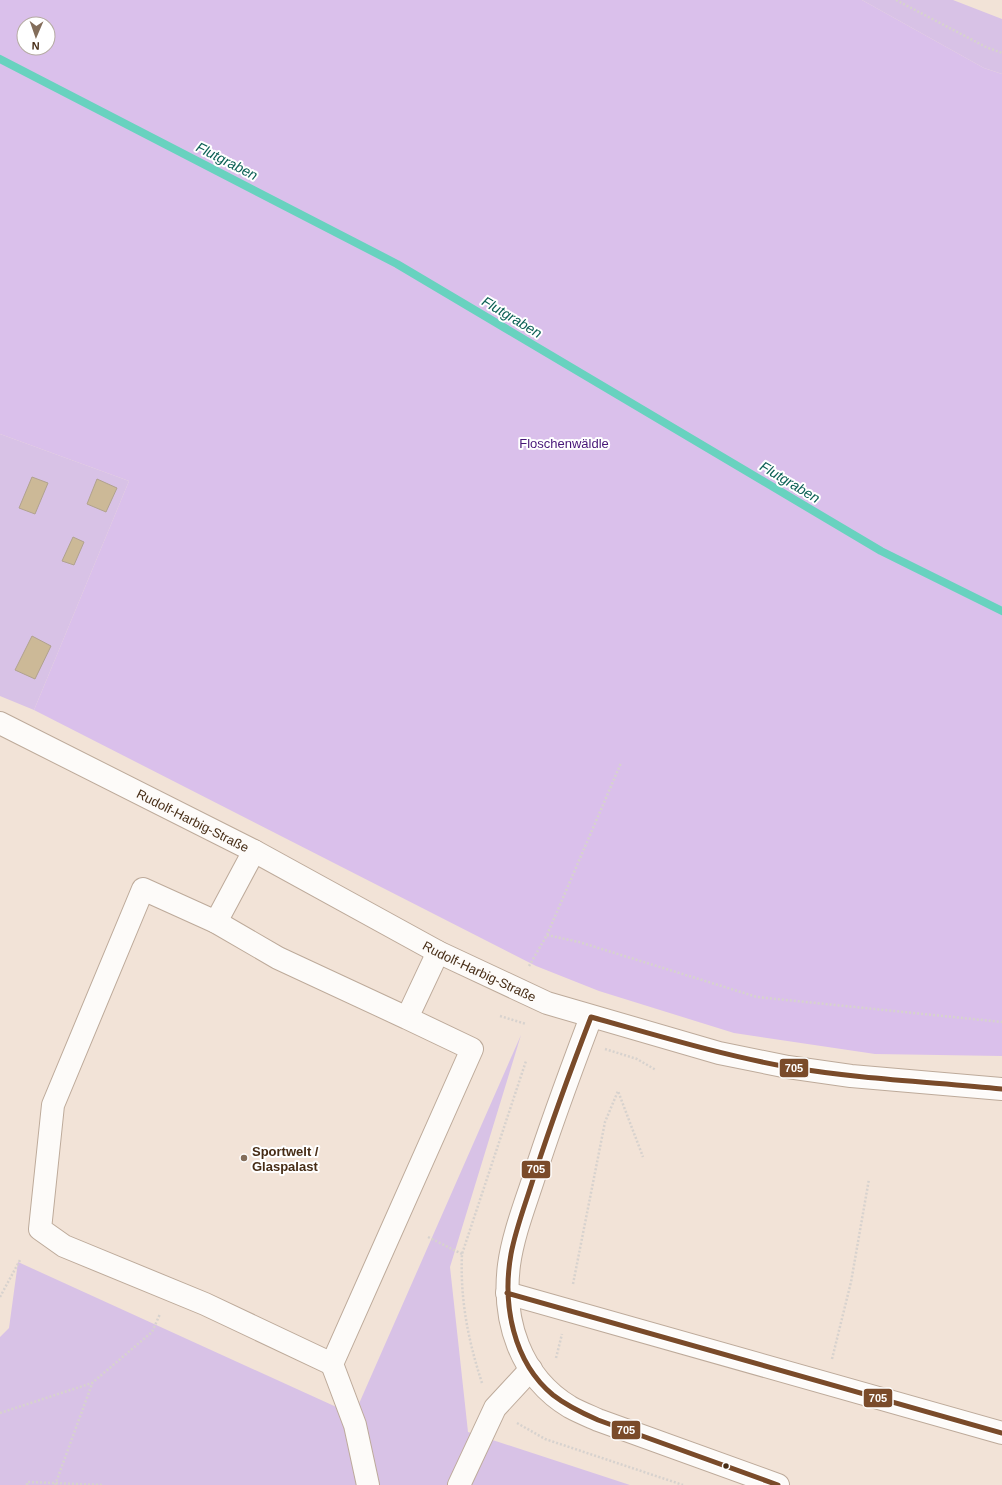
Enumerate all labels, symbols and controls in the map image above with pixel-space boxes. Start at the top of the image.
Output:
north arrow [16,16,56,56]
text: N [31,40,40,52]
water label: Flutgraben [194,139,261,183]
water label: Flutgraben [479,293,545,341]
park label: Floschenwäldle [519,436,609,451]
water label: Flutgraben [757,458,823,506]
street label: Rudolf-Harbig-Straße [134,786,251,855]
street label: Rudolf-Harbig-Straße [420,938,538,1005]
line badge: 705 [779,1058,809,1078]
text: 705 [785,1062,803,1074]
place label: Sportwelt / Glaspalast [252,1144,319,1174]
marker: Sportwelt / Glaspalast [239,1153,249,1163]
line badge: 705 [521,1160,551,1179]
text: 705 [527,1163,545,1175]
line badge: 705 [863,1388,893,1408]
text: 705 [869,1392,887,1404]
line badge: 705 [611,1420,641,1440]
text: 705 [617,1424,635,1436]
unlabelled marker [721,1461,731,1471]

